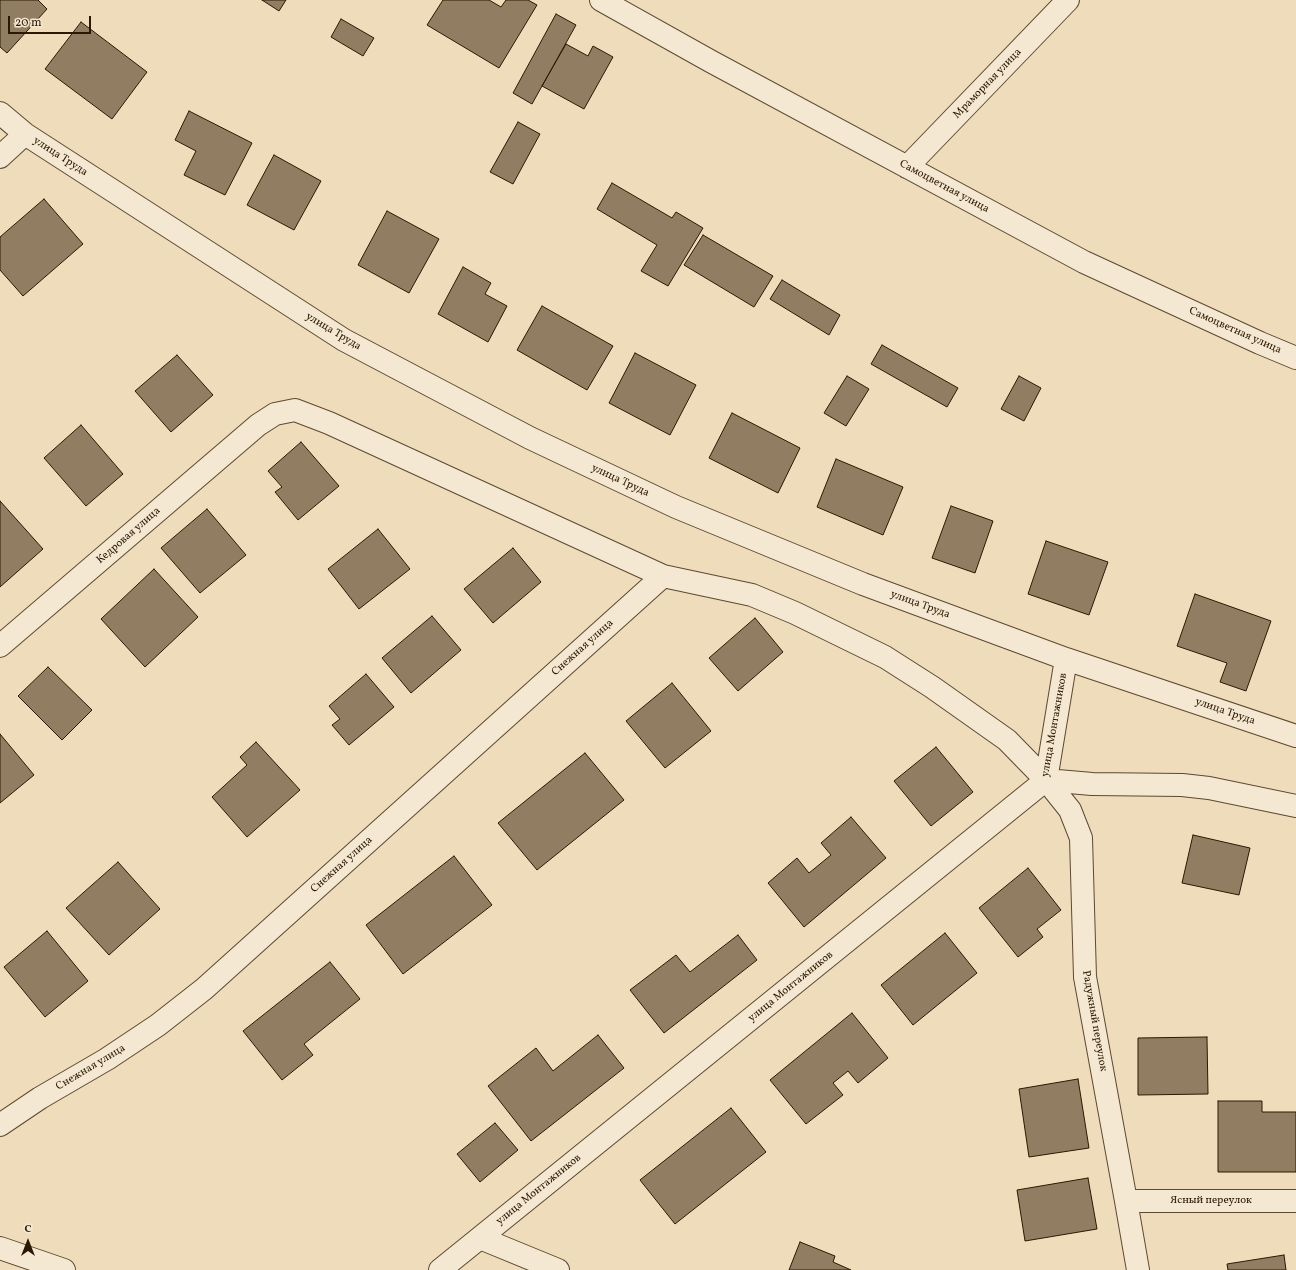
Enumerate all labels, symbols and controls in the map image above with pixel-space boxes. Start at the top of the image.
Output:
scale bar [10,8,93,34]
text: 20 m [15,15,42,31]
street label: Мраморная улица [951,46,1025,122]
street label: улица Труда [30,134,90,180]
street label: Самоцветная улица [897,158,991,216]
street label: Самоцветная улица [1187,305,1283,357]
street label: улица Труда [303,310,363,354]
street label: улица Труда [589,462,651,500]
street label: Кедровая улица [94,505,164,567]
street label: улица Труда [888,588,952,622]
street label: Снежная улица [549,617,617,679]
street label: улица Монтажников [1039,672,1071,778]
street label: улица Труда [1193,696,1257,728]
street label: Снежная улица [308,834,376,896]
street label: улица Монтажников [746,949,836,1025]
street label: Радужный переулок [1079,969,1109,1073]
street label: Снежная улица [54,1042,128,1094]
street label: улица Монтажников [494,1152,584,1228]
street label: Ясный переулок [1170,1194,1252,1208]
north arrow [8,1222,48,1262]
text: С [24,1222,32,1237]

